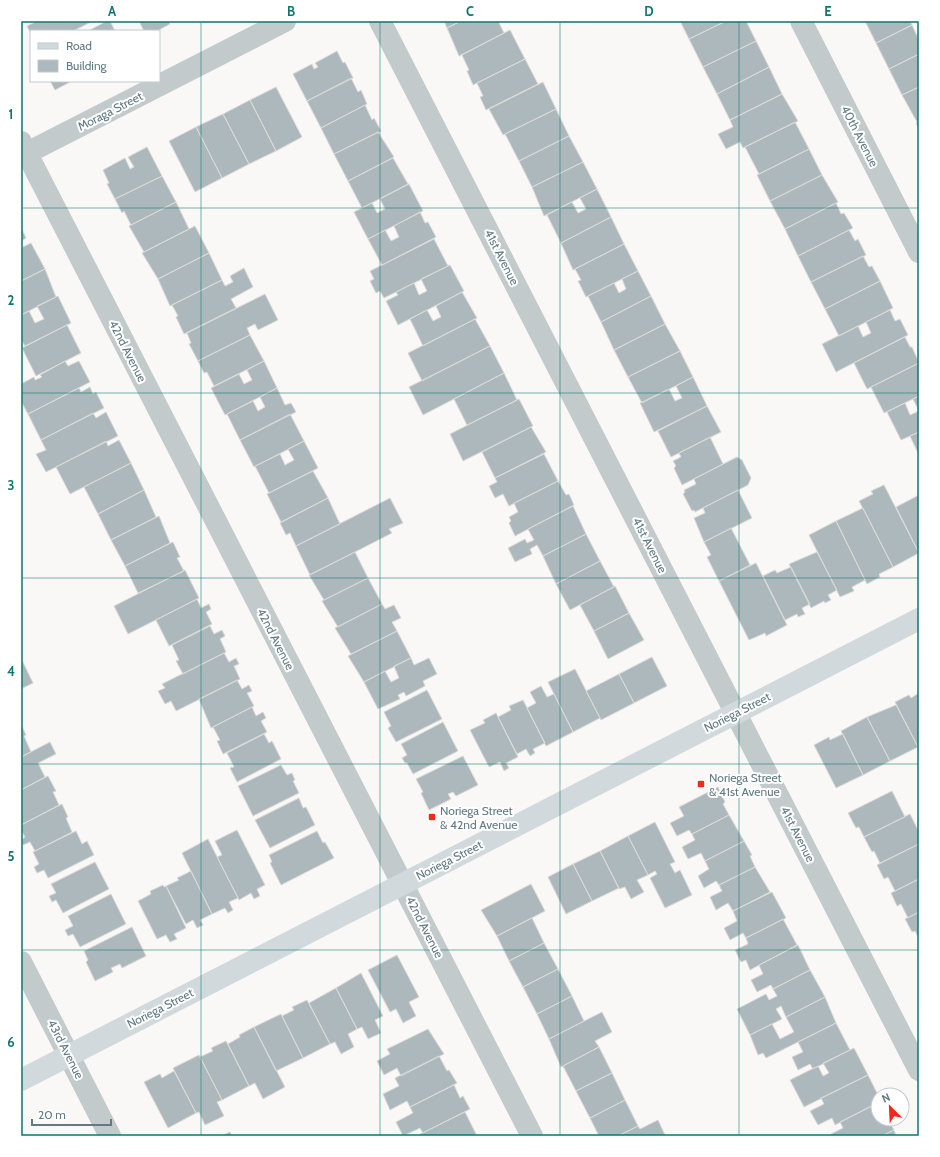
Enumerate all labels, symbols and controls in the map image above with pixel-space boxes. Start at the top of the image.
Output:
text: A [108,3,117,19]
text: B [287,3,295,19]
text: C [466,3,474,19]
text: D [644,3,654,19]
text: E [824,3,832,19]
legend [30,30,160,82]
text: Road [66,38,92,53]
text: Building [66,58,108,73]
street label: Moraga Street [75,88,145,134]
street label: 40th Avenue [838,103,882,169]
text: 1 [9,106,13,122]
street label: 41st Avenue [482,227,522,287]
text: 2 [8,292,15,308]
street label: 42nd Avenue [106,318,150,384]
text: 3 [7,477,15,493]
street label: 41st Avenue [630,515,670,575]
street label: 42nd Avenue [254,606,298,672]
text: 4 [7,663,15,679]
street label: Noriega Street [701,689,773,735]
place label: Noriega Street & 41st Avenue [709,770,782,799]
marker: Noriega Street & 41st Avenue [696,779,706,789]
place label: Noriega Street & 42nd Avenue [440,803,517,832]
street label: 41st Avenue [778,804,818,864]
marker: Noriega Street & 42nd Avenue [427,812,437,822]
street label: Noriega Street [413,837,485,883]
text: 5 [8,848,15,864]
street label: 42nd Avenue [403,894,447,960]
street label: Noriega Street [124,985,196,1031]
street label: 43rd Avenue [45,1017,87,1081]
text: 6 [7,1034,15,1050]
north arrow [870,1087,910,1127]
text: N [880,1090,892,1106]
scale bar [32,1101,111,1127]
text: 20 m [38,1107,66,1122]

